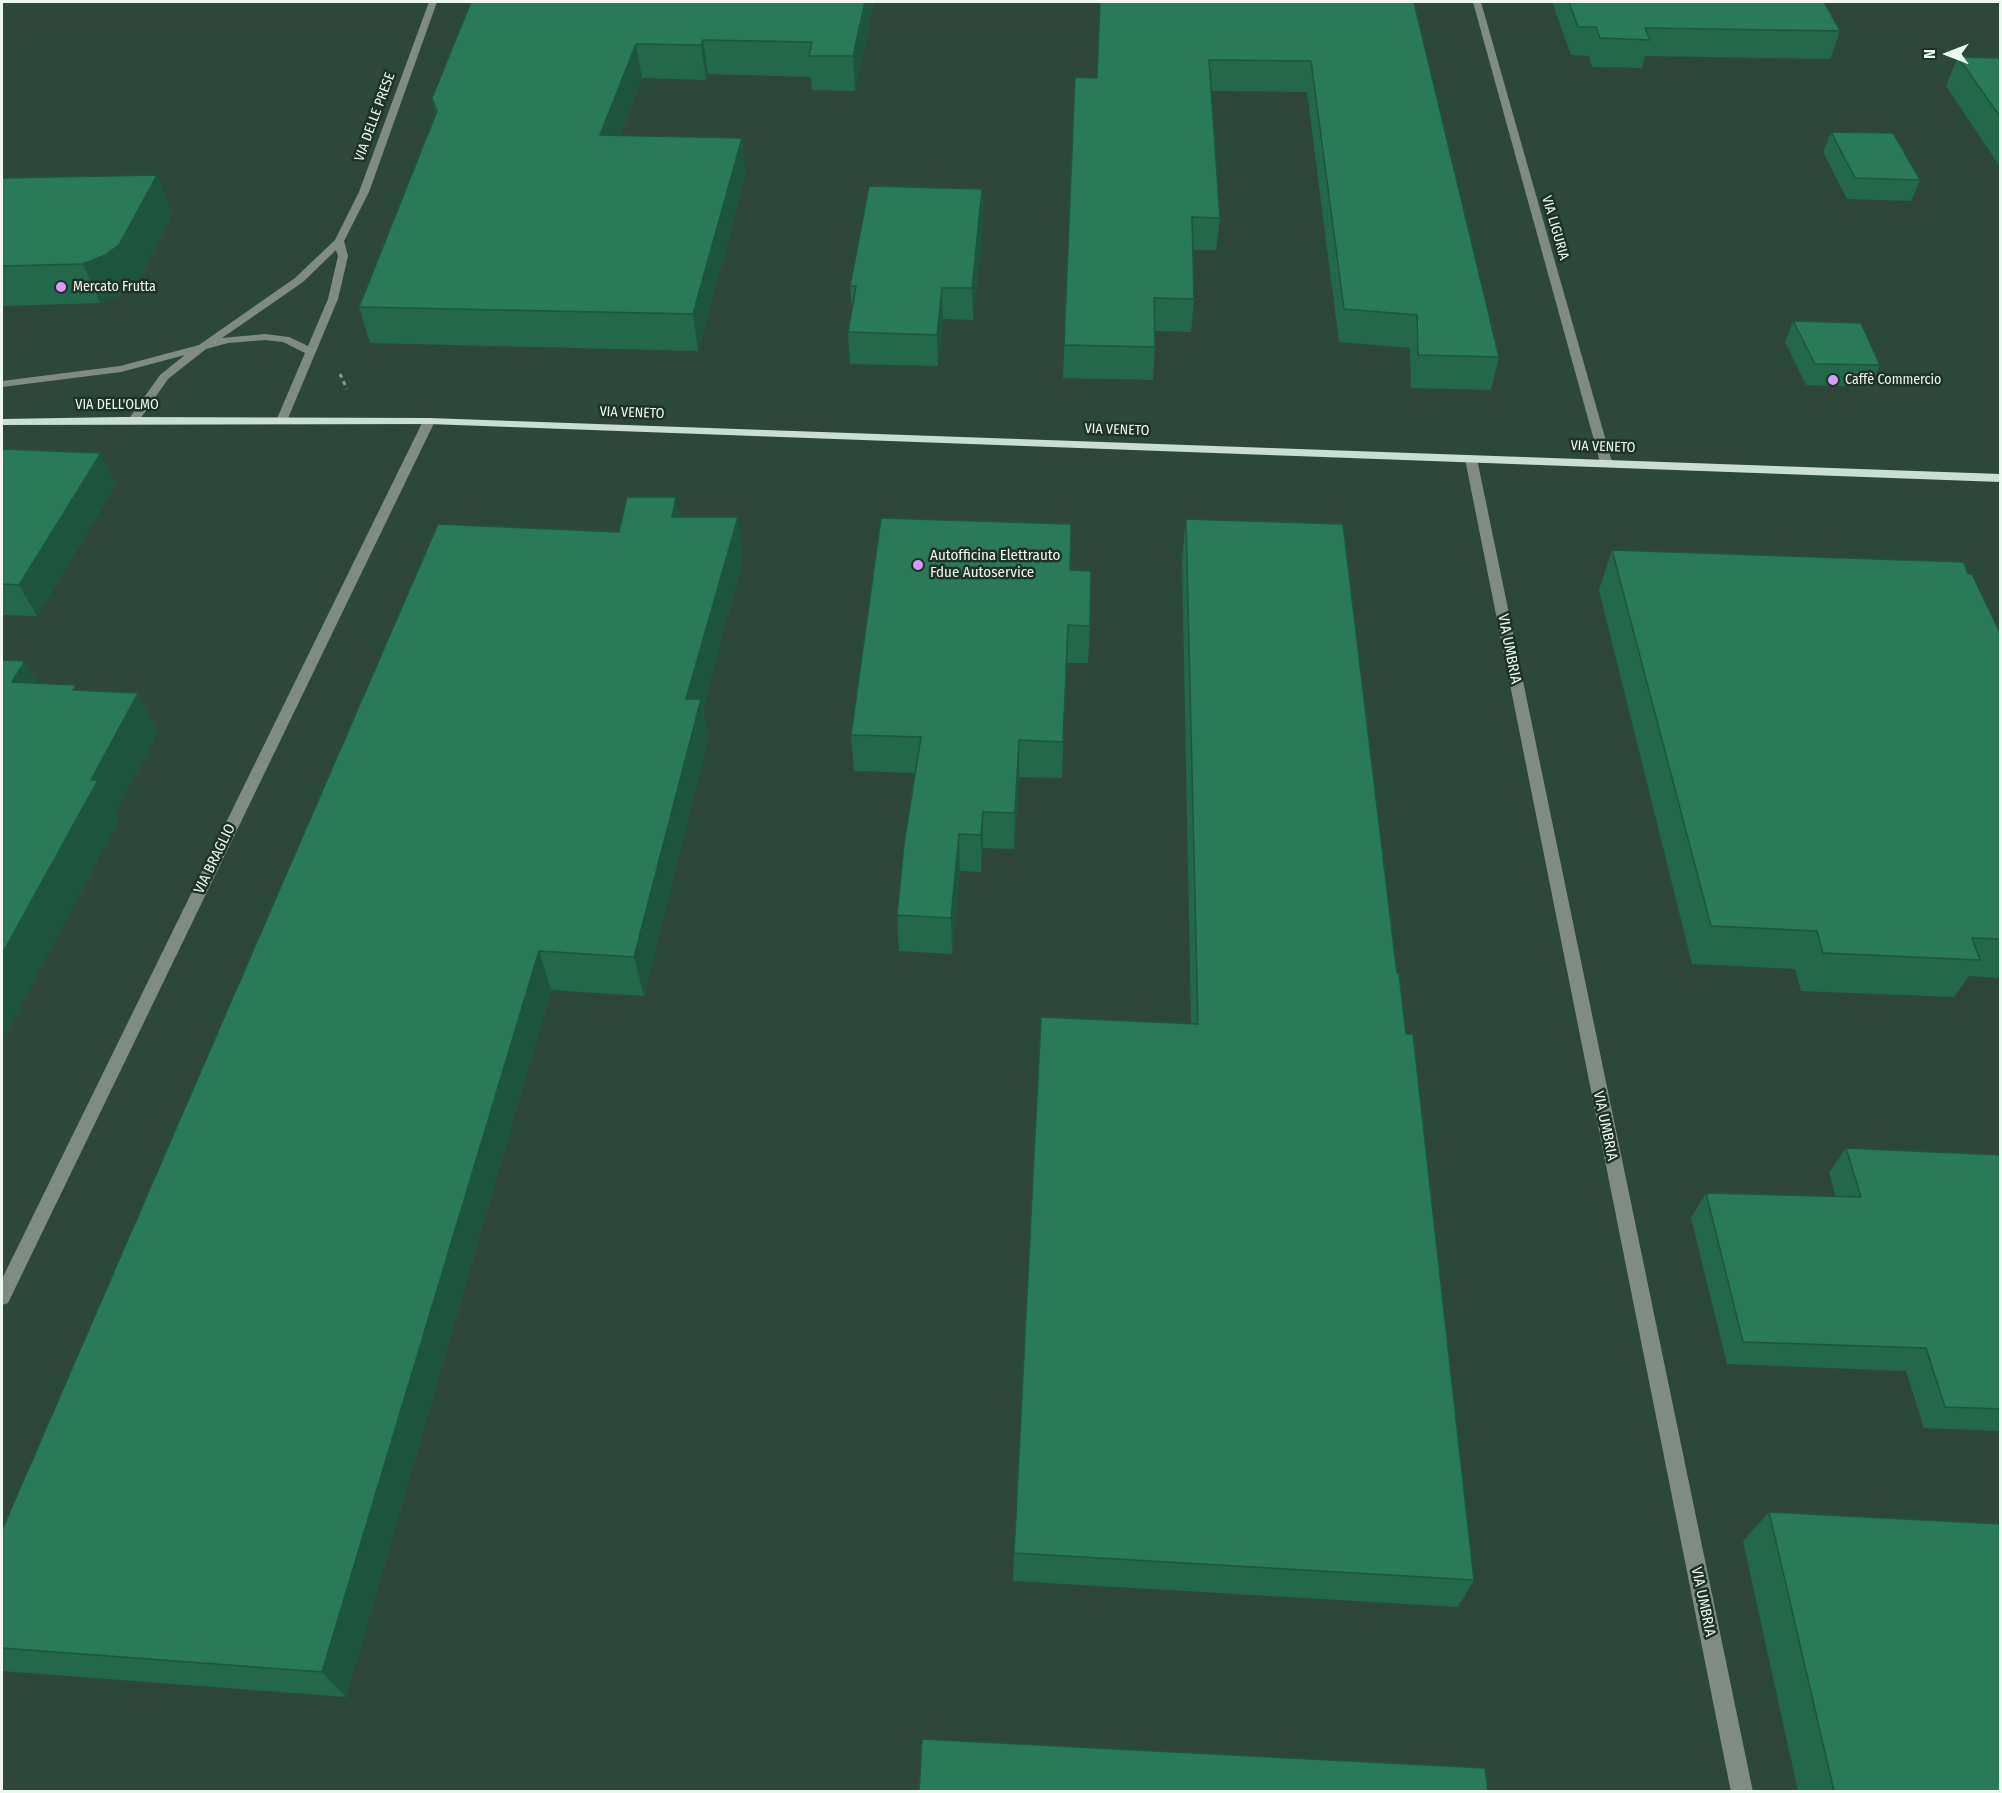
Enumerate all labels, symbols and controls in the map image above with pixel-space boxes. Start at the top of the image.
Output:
north arrow [1918,24,1978,84]
text: N [1920,49,1939,59]
street label: VIA DELLE PRESE [351,70,399,164]
street label: VIA LIGURIA [1538,194,1572,262]
place label: Mercato Frutta [73,279,156,295]
marker: Mercato Frutta [54,280,68,294]
place label: Caffè Commercio [1845,372,1941,388]
marker: Caffè Commercio [1826,373,1840,387]
street label: VIA DELL'OLMO [75,397,159,413]
street label: VIA VENETO [599,403,665,423]
street label: VIA VENETO [1084,420,1150,440]
street label: VIA VENETO [1570,437,1636,457]
place label: Autofficina Elettrauto Fdue Autoservice [930,547,1060,582]
marker: Autofficina Elettrauto Fdue Autoservice [911,558,925,572]
street label: VIA UMBRIA [1493,613,1525,685]
street label: VIA BRAGLIO [190,821,240,897]
street label: VIA UMBRIA [1589,1090,1621,1162]
street label: VIA UMBRIA [1687,1566,1719,1638]

